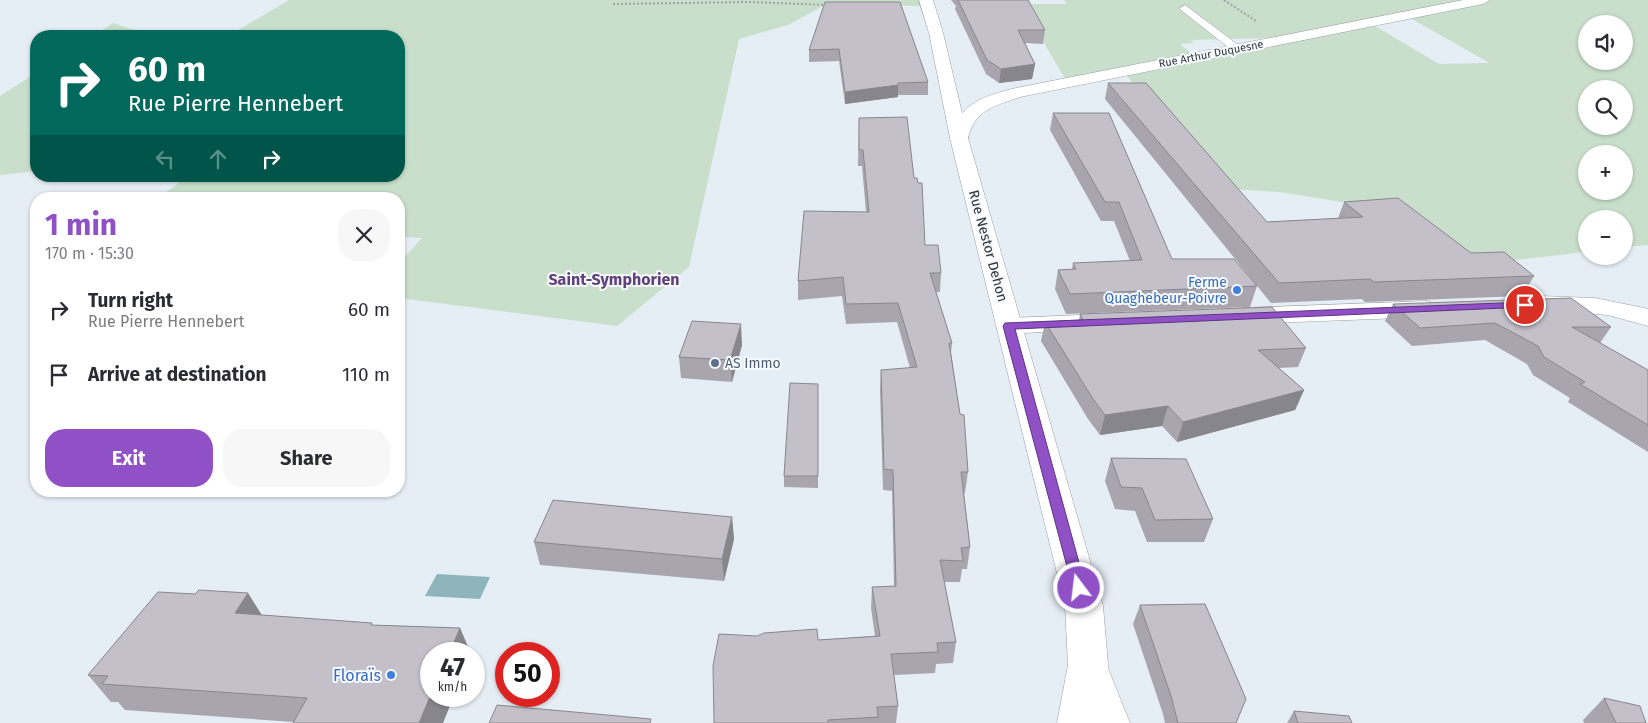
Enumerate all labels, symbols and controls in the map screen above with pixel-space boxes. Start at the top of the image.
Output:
map controls [1578,15,1633,265]
button: sound [1578,15,1633,70]
street label: Rue Arthur Duquesne [1157,37,1265,71]
text: 60 m [128,48,206,90]
icon: right [45,50,110,115]
button: search [1578,80,1633,135]
text: Rue Pierre Hennebert [128,90,343,117]
icon: left [151,145,179,173]
icon: ahead [204,145,232,173]
icon: right [257,145,285,173]
button: + [1578,145,1633,200]
street label: Rue Nestor Dehon [965,188,1011,304]
text: 1 min [45,207,117,243]
button: close [338,209,390,261]
button: − [1578,210,1633,265]
text: 170 m · 15:30 [45,244,134,263]
district label: Saint-Symphorien [548,270,680,289]
place label: Ferme Quaghebeur-Poivre [1105,274,1227,307]
marker: Ferme Quaghebeur-Poivre [1231,284,1243,296]
pin [1504,284,1546,326]
text: Turn right [88,289,173,312]
icon: arrive [1511,291,1539,319]
icon: right [45,296,73,324]
text: 60 m [348,298,390,321]
text: Rue Pierre Hennebert [88,312,245,331]
place label: AS Immo [725,355,781,372]
marker: AS Immo [709,357,721,369]
icon: arrive [45,361,73,389]
text: Arrive at destination [88,363,267,386]
text: 110 m [342,363,390,386]
button: Exit [45,429,213,487]
button: Share [223,429,390,487]
position arrow [1052,561,1104,613]
speed limit sign: 50 [495,642,560,707]
text: 47 [440,653,465,683]
place label: Floraïs [333,666,381,685]
marker: Floraïs [385,669,397,681]
text: km/h [438,680,467,694]

